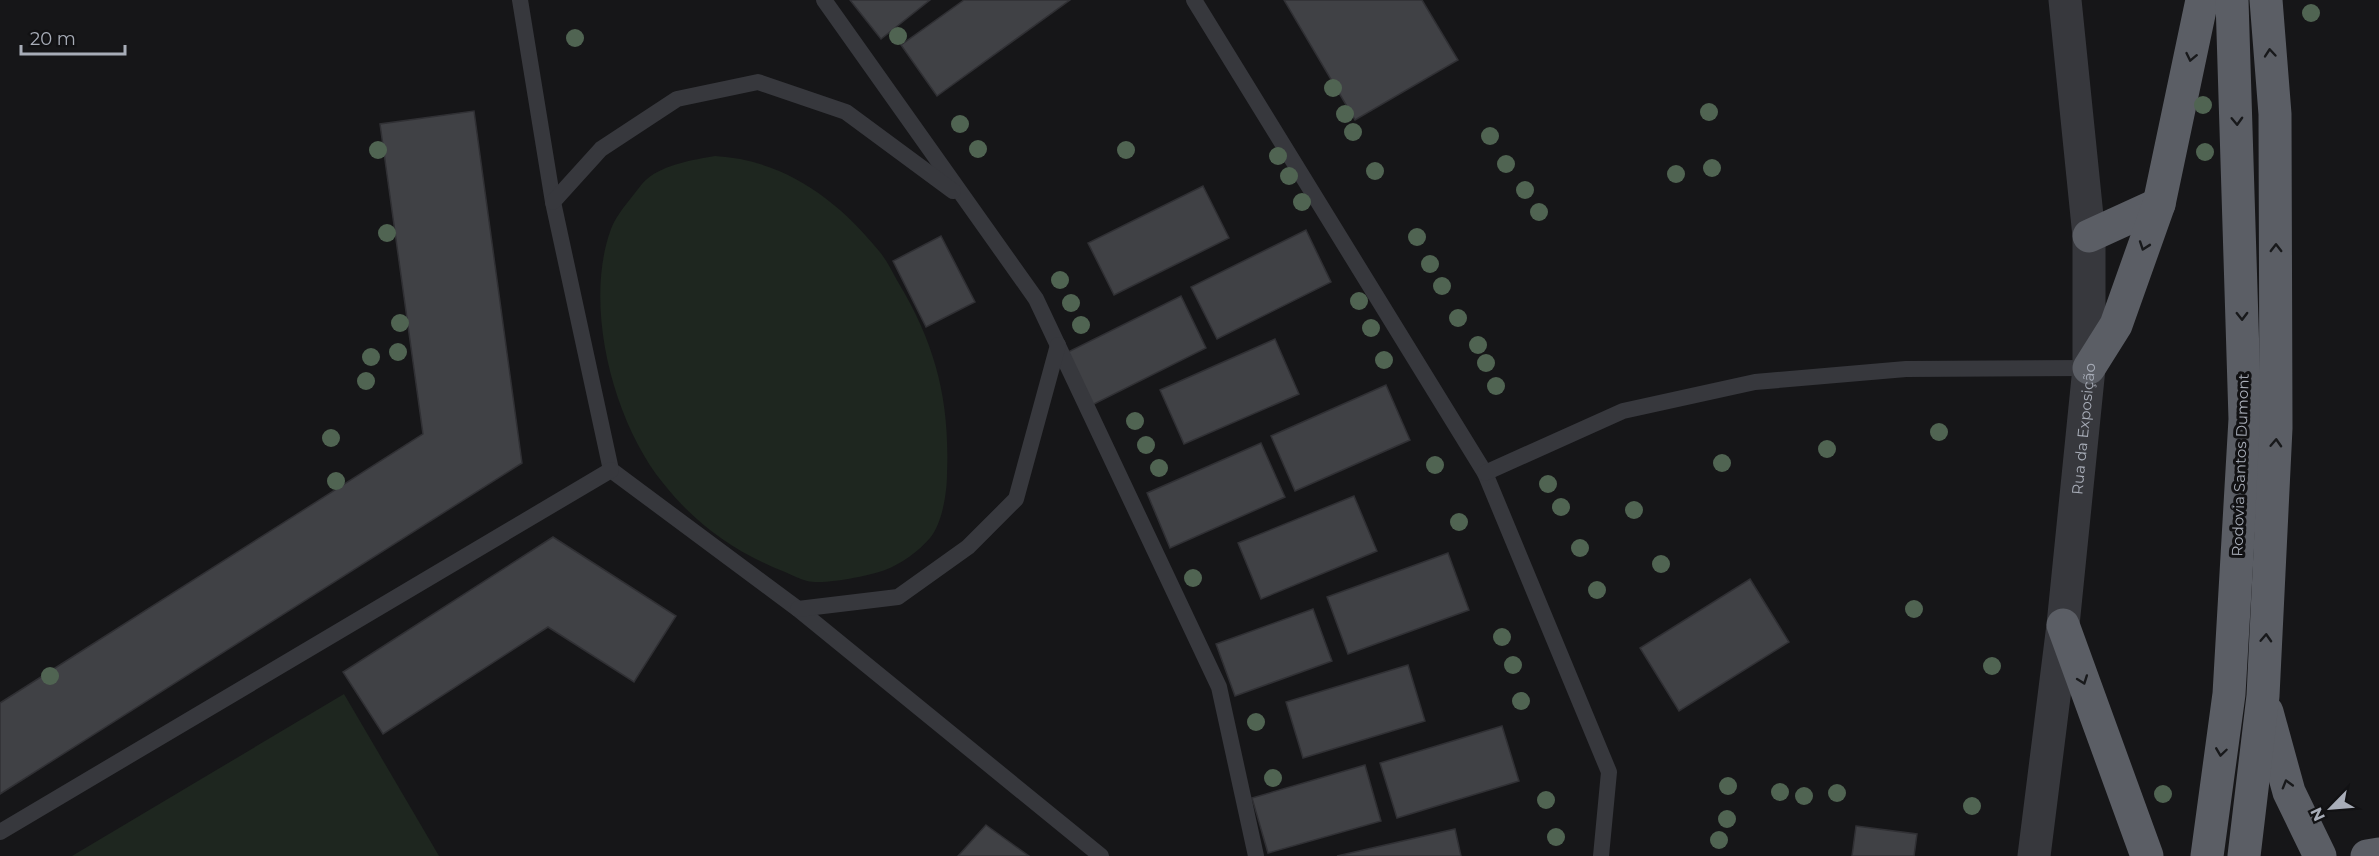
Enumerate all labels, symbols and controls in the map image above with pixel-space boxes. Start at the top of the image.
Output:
scale bar [21,18,124,56]
text: 20 m [30,28,76,50]
one-way arrow [2264,49,2277,58]
one-way arrow [2185,52,2198,62]
one-way arrow [2231,117,2243,126]
one-way arrow [2138,240,2151,251]
one-way arrow [2270,243,2282,252]
one-way arrow [2236,312,2248,321]
street label: Rua da Exposição [2067,363,2099,496]
street label: Rodovia Santos Dumont [2227,373,2253,557]
one-way arrow [2269,438,2282,447]
one-way arrow [2259,633,2272,642]
one-way arrow [2075,674,2088,685]
one-way arrow [2216,747,2228,756]
north arrow [2301,778,2361,838]
one-way arrow [2282,779,2294,790]
text: N [2307,804,2329,824]

